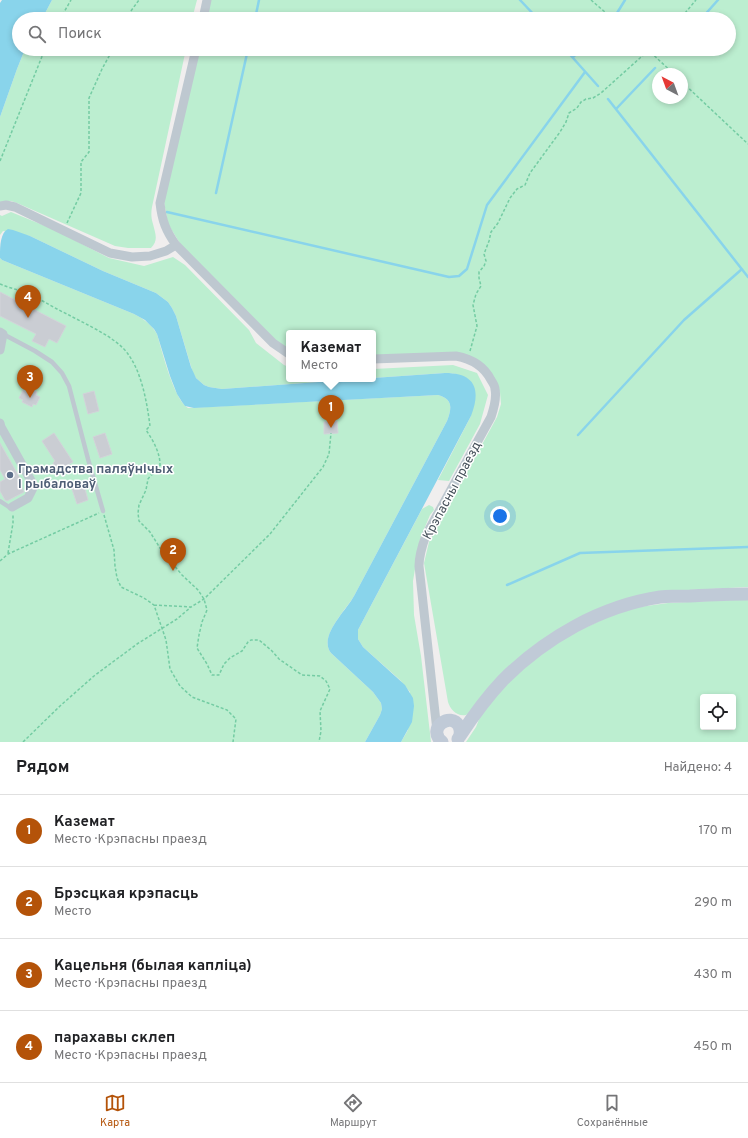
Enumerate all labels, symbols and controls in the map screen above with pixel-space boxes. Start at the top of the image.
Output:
search box [12,12,736,56]
icon: search [26,23,48,45]
text: Поиск [58,25,102,44]
north arrow [652,68,688,104]
pin: 4 [15,285,41,318]
popup [286,330,376,382]
text: Каземат [301,339,361,358]
text: Место [301,358,338,374]
pin: 3 [17,365,43,398]
pin: 1 [318,395,344,428]
street label: Крэпасны праезд [420,439,486,543]
place label: Грамадства паляўнічых і рыбаловаў [18,462,174,493]
marker: Грамадства паляўнічых і рыбаловаў [5,470,15,480]
your location [490,506,510,526]
pin: 2 [160,538,186,571]
map controls [700,694,736,730]
button: locate [700,694,736,730]
text: Рядом [16,757,69,779]
text: Найдено: 4 [664,760,732,776]
text: Каземат [54,813,115,832]
text: 1 [26,823,32,839]
text: 170 m [698,823,732,839]
text: Место · Крэпасны праезд [54,832,207,848]
text: Брэсцкая крэпасць [54,885,199,904]
text: 2 [25,895,33,911]
text: 290 m [694,895,732,911]
text: Место [54,904,91,920]
text: Кацельня (былая капліца) [54,957,252,976]
text: 3 [25,967,33,983]
text: 430 m [694,967,732,983]
text: Место · Крэпасны праезд [54,976,207,992]
text: парахавы склеп [54,1029,175,1048]
text: 4 [25,1039,33,1055]
text: 450 m [693,1039,732,1055]
text: Место · Крэпасны праезд [54,1048,207,1064]
tab: Карта [100,1092,130,1130]
tab: Маршрут [330,1092,377,1130]
tab: Сохранённые [577,1092,648,1130]

